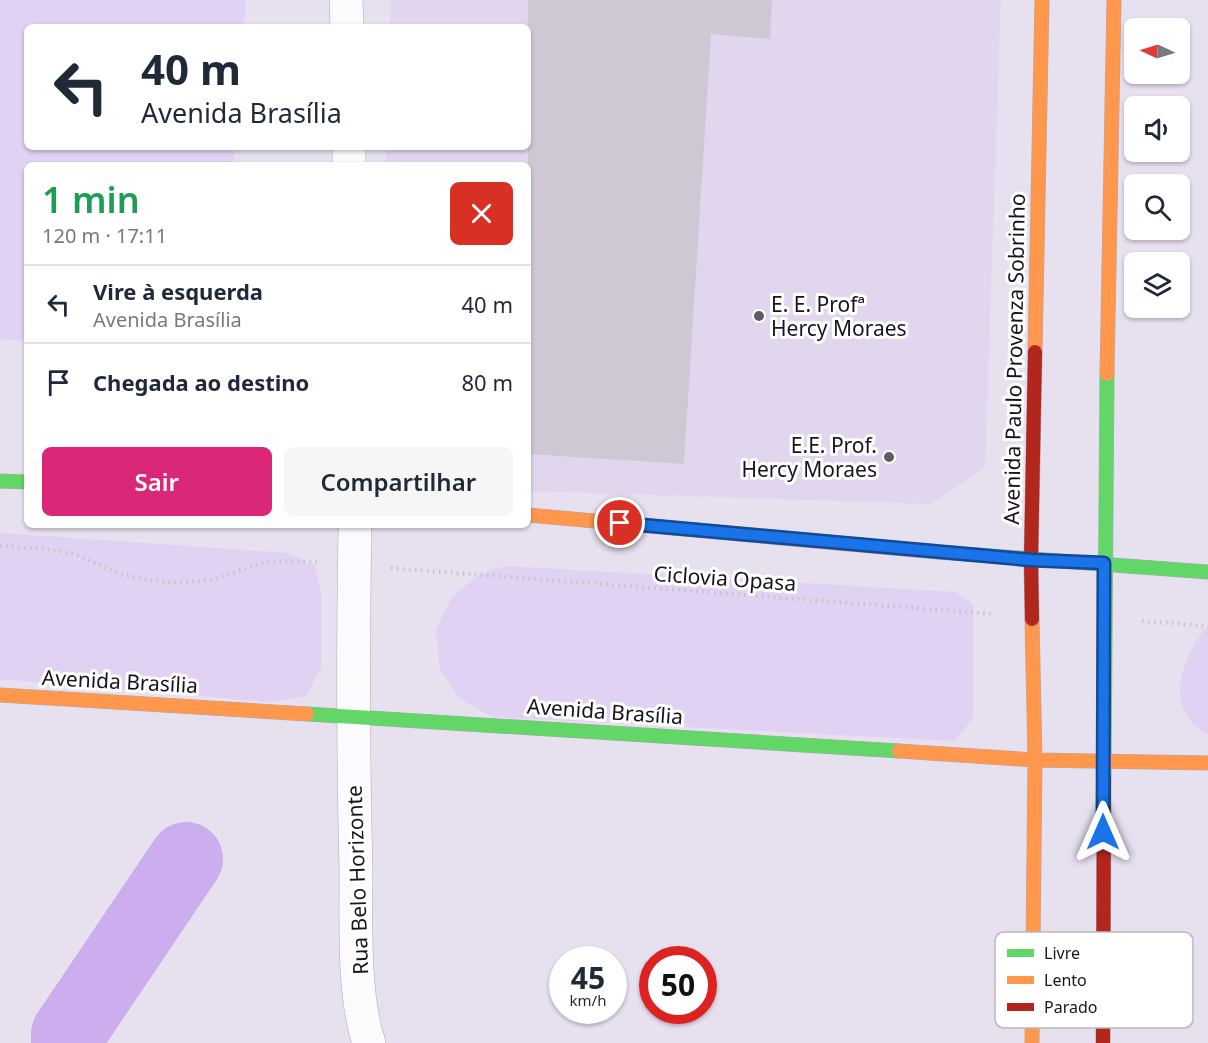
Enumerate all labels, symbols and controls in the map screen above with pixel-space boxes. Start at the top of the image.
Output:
north arrow [1124,18,1190,84]
map controls [1124,18,1190,318]
text: 40 m [141,40,241,97]
icon: left [42,48,120,126]
text: Avenida Brasília [141,94,342,131]
button: sound [1124,96,1190,162]
button: search [1124,174,1190,240]
text: 1 min [42,175,140,224]
button: close [450,182,513,245]
street label: Avenida Paulo Provenza Sobrinho [997,193,1031,525]
text: 120 m · 17:11 [42,222,167,249]
button: layers [1124,252,1190,318]
text: Vire à esquerda [93,276,263,306]
icon: left [42,288,75,321]
text: 40 m [462,289,513,319]
place label: E. E. Profª Hercy Moraes [771,290,907,342]
text: Avenida Brasília [93,306,242,333]
marker: E. E. Profª Hercy Moraes [752,309,766,323]
icon: arrive [42,366,75,399]
text: Chegada ao destino [93,367,309,397]
text: 80 m [462,367,513,397]
place label: E.E. Prof. Hercy Moraes [741,431,877,483]
button: Sair [42,447,272,516]
button: Compartilhar [284,447,513,516]
marker: E.E. Prof. Hercy Moraes [882,450,896,464]
pin [594,497,645,548]
icon: arrive [603,506,636,539]
street label: Ciclovia Opasa [653,559,797,597]
street label: Avenida Brasília [41,663,199,699]
street label: Avenida Brasília [526,692,684,730]
street label: Rua Belo Horizonte [340,785,374,975]
position arrow [1071,800,1135,864]
legend [995,932,1193,1028]
text: Livre [1044,942,1080,964]
speed limit sign: 50 [639,946,717,1024]
text: 45 [571,957,605,998]
text: Lento [1044,969,1087,991]
text: km/h [570,990,606,1010]
text: Parado [1044,996,1097,1018]

